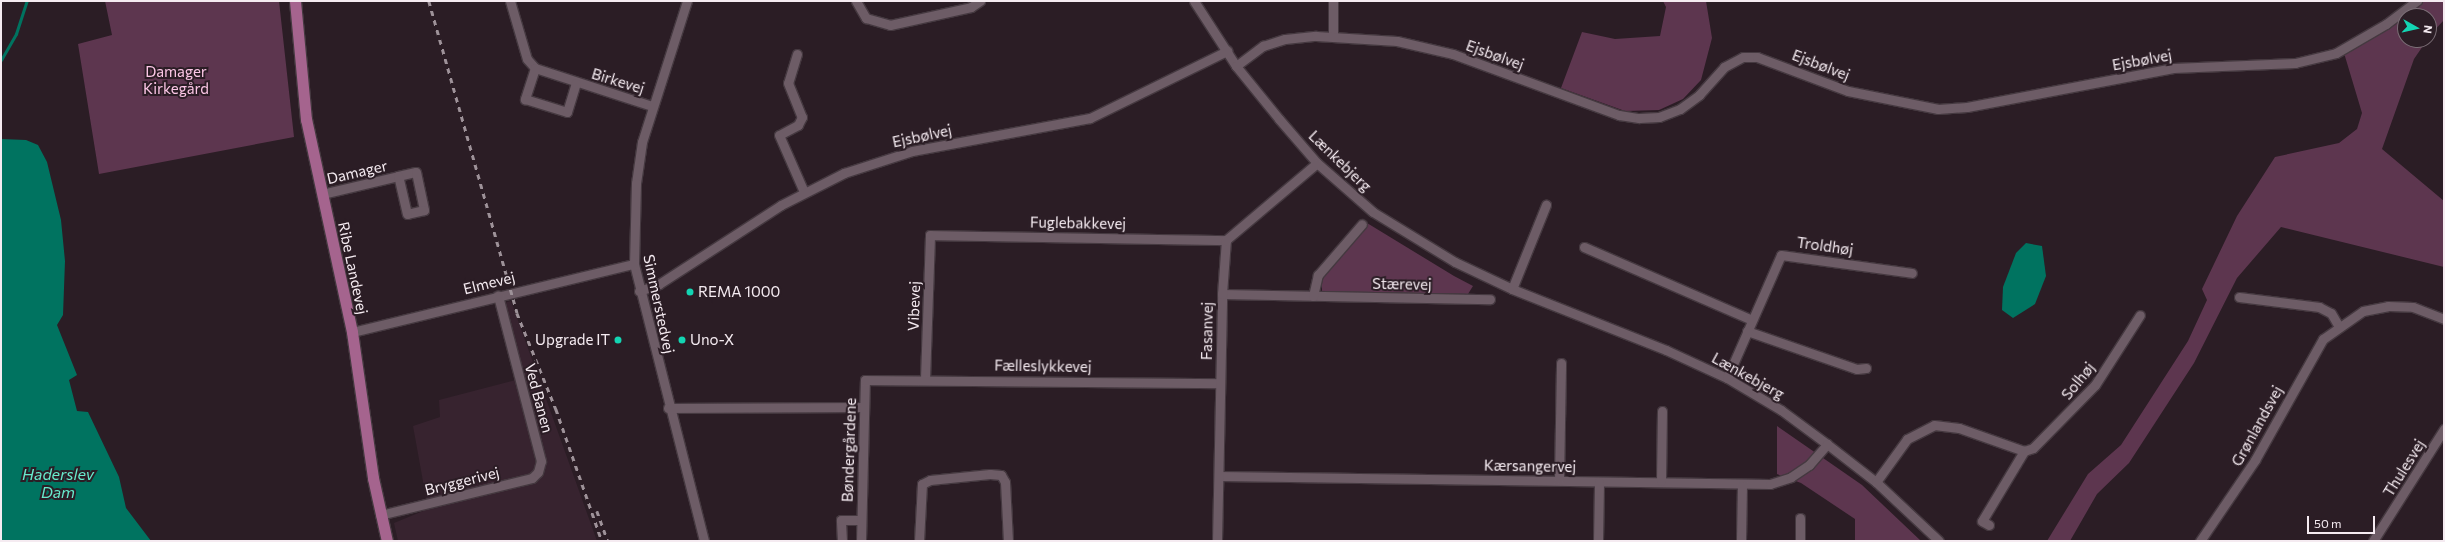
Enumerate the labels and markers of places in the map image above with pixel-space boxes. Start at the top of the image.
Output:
place label: REMA 1000 [698,283,780,301]
marker: REMA 1000 [685,287,695,297]
place label: Upgrade IT [535,331,610,349]
place label: Uno-X [690,331,734,349]
marker: Upgrade IT [613,335,623,345]
marker: Uno-X [677,335,687,345]

